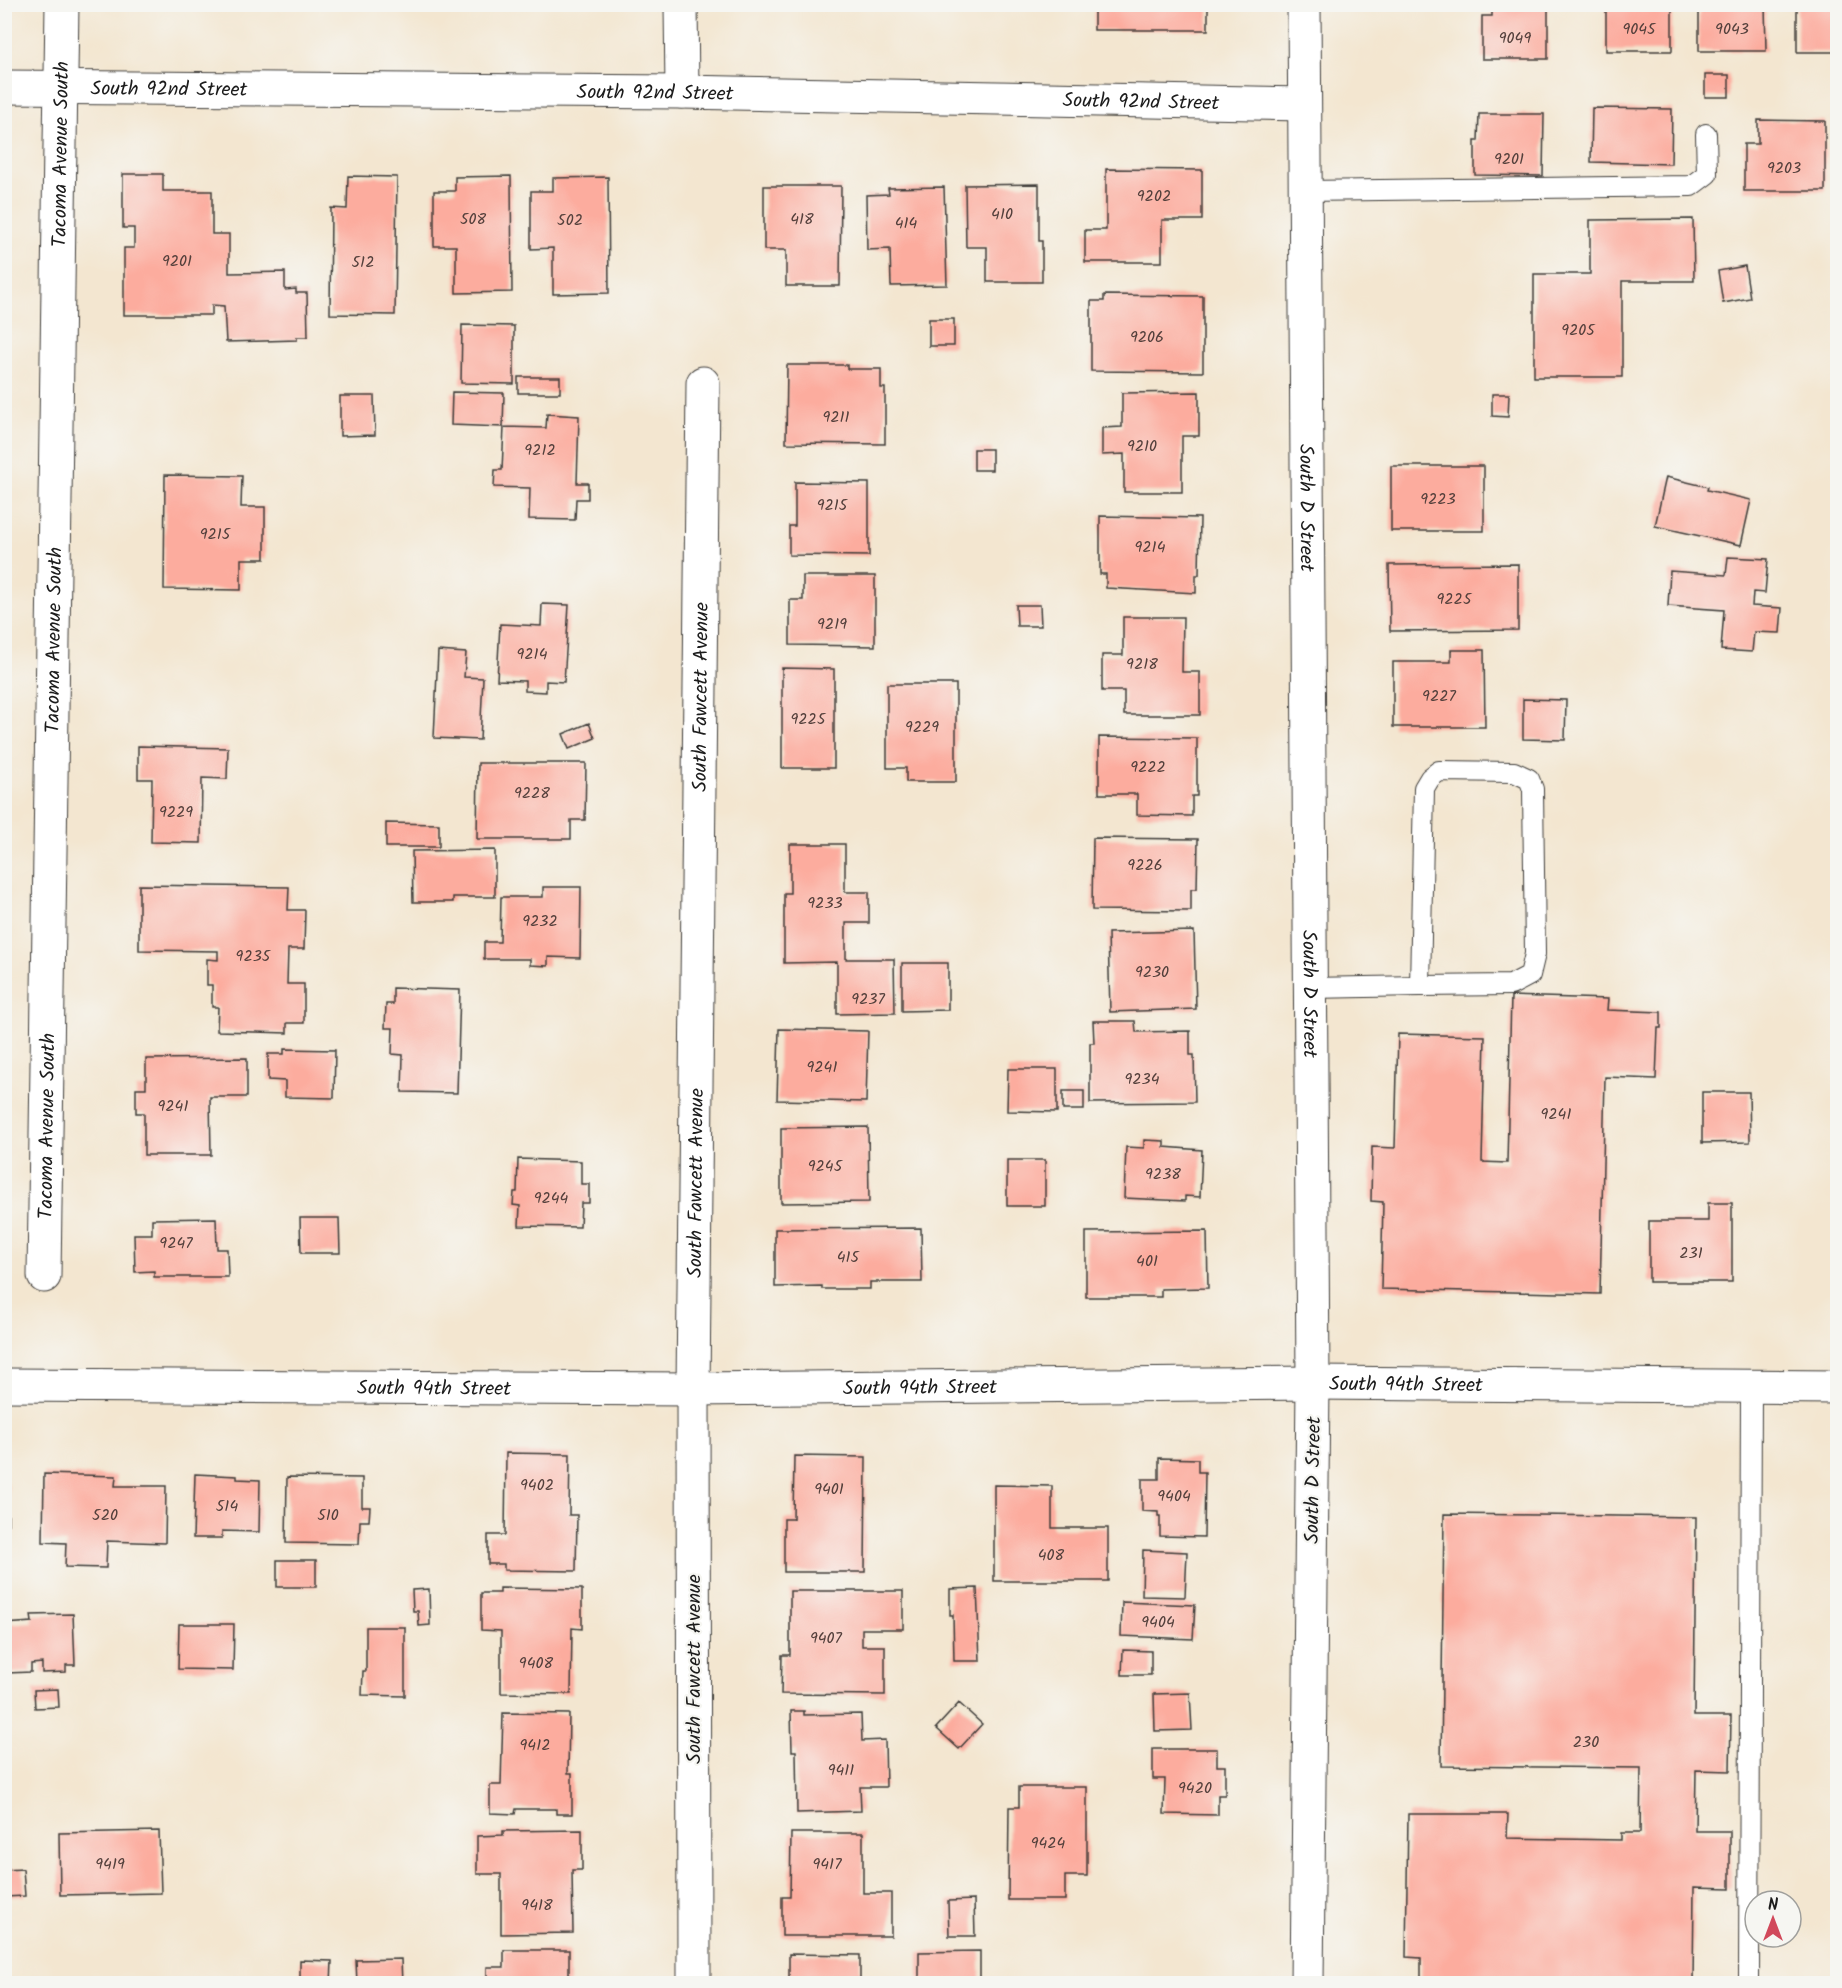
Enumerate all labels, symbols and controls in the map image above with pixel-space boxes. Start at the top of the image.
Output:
house number: 9045 [1622,17,1657,42]
house number: 9043 [1715,17,1749,42]
house number: 9049 [1499,26,1531,51]
street label: Tacoma Avenue South [45,61,79,247]
street label: South 92nd Street [91,74,248,107]
street label: South 92nd Street [577,77,734,111]
street label: South 92nd Street [1062,85,1220,120]
house number: 9201 [1494,147,1524,172]
house number: 9203 [1767,156,1801,181]
house number: 9202 [1137,184,1171,209]
house number: 410 [991,202,1013,227]
house number: 508 [460,207,486,232]
house number: 418 [790,207,814,232]
house number: 502 [557,208,583,233]
house number: 414 [895,211,918,236]
house number: 9201 [162,249,192,274]
house number: 512 [352,250,374,275]
house number: 9205 [1561,318,1596,343]
house number: 9206 [1130,325,1164,350]
house number: 9211 [822,405,850,430]
house number: 9210 [1127,434,1157,459]
house number: 9212 [524,438,556,463]
street label: South D Street [1289,444,1322,572]
house number: 9223 [1420,487,1456,512]
house number: 9215 [817,493,849,518]
house number: 9215 [200,522,232,547]
house number: 9214 [1135,535,1166,560]
street label: Tacoma Avenue South [38,547,72,733]
house number: 9225 [1437,587,1473,612]
street label: South Fawcett Avenue [685,602,719,792]
house number: 9219 [817,612,847,637]
house number: 9214 [517,642,548,667]
house number: 9218 [1126,652,1158,677]
house number: 9227 [1422,684,1457,709]
house number: 9225 [791,707,827,732]
house number: 9229 [905,715,939,740]
house number: 9222 [1130,755,1166,780]
house number: 9228 [514,781,550,806]
house number: 9229 [159,800,193,825]
house number: 9226 [1127,853,1163,878]
house number: 9233 [807,891,843,916]
house number: 9232 [522,909,558,934]
street label: South D Street [1292,930,1325,1058]
house number: 9235 [236,944,272,969]
house number: 9230 [1135,960,1169,985]
house number: 9237 [851,987,885,1012]
street label: Tacoma Avenue South [31,1033,65,1219]
house number: 9241 [807,1055,837,1080]
house number: 9234 [1124,1067,1160,1092]
street label: South Fawcett Avenue [680,1088,714,1278]
house number: 9241 [158,1094,188,1119]
house number: 9241 [1541,1102,1571,1127]
house number: 9245 [808,1154,844,1179]
house number: 9238 [1145,1162,1181,1187]
house number: 9244 [534,1186,569,1211]
house number: 9247 [159,1231,193,1256]
house number: 231 [1679,1241,1703,1266]
house number: 415 [837,1245,861,1270]
house number: 401 [1136,1249,1158,1274]
street label: South 94th Street [1329,1369,1483,1402]
street label: South 94th Street [843,1372,997,1406]
street label: South 94th Street [357,1373,511,1406]
street label: South D Street [1297,1416,1331,1544]
house number: 9402 [520,1473,554,1498]
house number: 9401 [814,1477,844,1502]
house number: 9404 [1157,1484,1191,1509]
house number: 514 [216,1494,238,1519]
house number: 520 [92,1503,118,1528]
house number: 510 [317,1503,339,1528]
house number: 408 [1038,1543,1065,1568]
street label: South Fawcett Avenue [679,1574,711,1764]
house number: 9404 [1141,1610,1175,1635]
house number: 9407 [810,1626,843,1651]
house number: 9408 [519,1651,553,1676]
house number: 230 [1573,1730,1599,1755]
house number: 9412 [520,1733,550,1758]
house number: 9411 [828,1758,854,1783]
house number: 9420 [1178,1776,1212,1801]
house number: 9424 [1031,1831,1066,1856]
house number: 9419 [95,1852,125,1877]
house number: 9417 [812,1852,842,1877]
north arrow [1743,1889,1803,1949]
house number: 9418 [521,1893,553,1918]
text: N [1768,1893,1778,1918]

